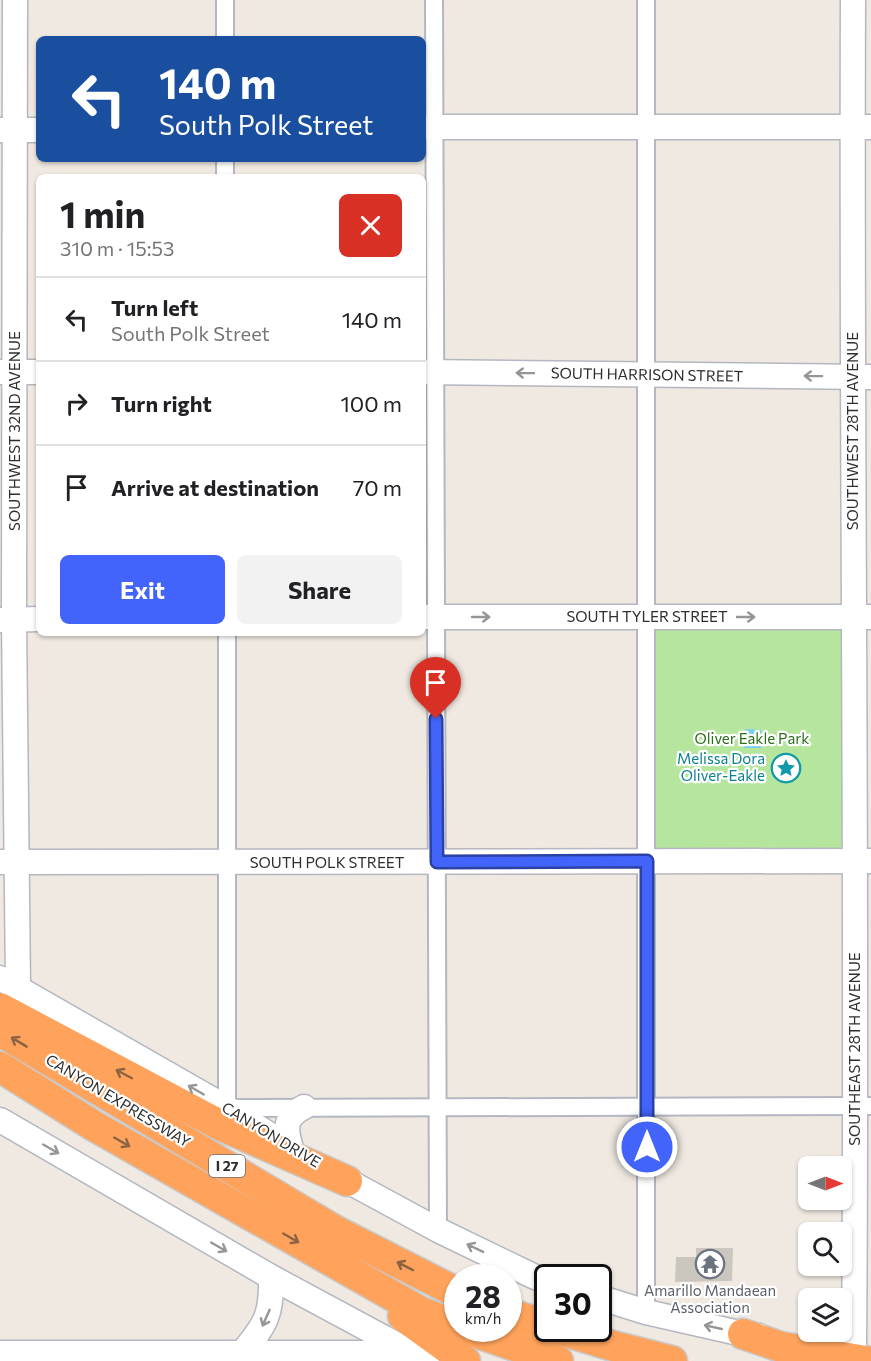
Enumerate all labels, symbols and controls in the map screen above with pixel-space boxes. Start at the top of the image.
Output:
text: 140 m [159,56,276,108]
icon: left [60,60,138,138]
text: South Polk Street [159,108,373,141]
text: 1 min [60,191,145,235]
button: close [339,194,402,257]
text: 310 m · 15:53 [60,236,174,260]
text: Turn left [111,294,198,321]
icon: left [60,303,93,336]
text: 140 m [342,306,402,333]
text: South Polk Street [111,321,270,345]
street label: SOUTHWEST 32ND AVENUE [5,331,23,531]
street label: SOUTHWEST 28TH AVENUE [843,332,861,530]
street label: SOUTH HARRISON STREET [551,363,744,385]
one-way arrow [515,367,535,379]
one-way arrow [803,370,823,382]
icon: right [60,387,93,420]
text: Turn right [111,390,212,417]
text: 100 m [340,390,402,417]
icon: arrive [60,471,93,504]
text: Arrive at destination [111,474,319,501]
text: 70 m [353,474,402,501]
button: Exit [60,555,225,624]
button: Share [237,555,402,624]
street label: SOUTH TYLER STREET [566,607,728,625]
one-way arrow [471,611,491,623]
one-way arrow [736,611,756,623]
pin [410,657,461,719]
icon: arrive [419,666,452,699]
park label: Oliver Eakle Park [695,729,809,747]
place label: Melissa Dora Oliver-Eakle [677,749,765,784]
place icon: Melissa Dora Oliver-Eakle [770,752,802,784]
street label: SOUTH POLK STREET [250,853,405,871]
street label: SOUTHEAST 28TH AVENUE [845,952,863,1146]
one-way arrow [11,1036,28,1048]
street label: CANYON EXPRESSWAY [43,1050,194,1151]
one-way arrow [116,1068,134,1080]
one-way arrow [188,1084,205,1096]
street label: CANYON DRIVE [219,1098,324,1171]
position arrow [615,1115,679,1179]
one-way arrow [113,1136,130,1148]
one-way arrow [42,1144,59,1156]
road number: I 27 [209,1155,245,1177]
north arrow [798,1156,852,1210]
map controls [798,1156,852,1342]
button: search [798,1222,852,1276]
one-way arrow [282,1233,299,1245]
one-way arrow [210,1241,227,1253]
one-way arrow [467,1241,485,1253]
temple icon: Amarillo Mandaean Association [694,1248,726,1280]
one-way arrow [397,1260,415,1272]
speed limit sign: 30 [534,1264,612,1342]
text: 28 [465,1277,501,1314]
place label: Amarillo Mandaean Association [644,1281,776,1316]
button: layers [798,1288,852,1342]
one-way arrow [260,1309,271,1327]
text: km/h [465,1309,501,1327]
one-way arrow [703,1321,722,1333]

